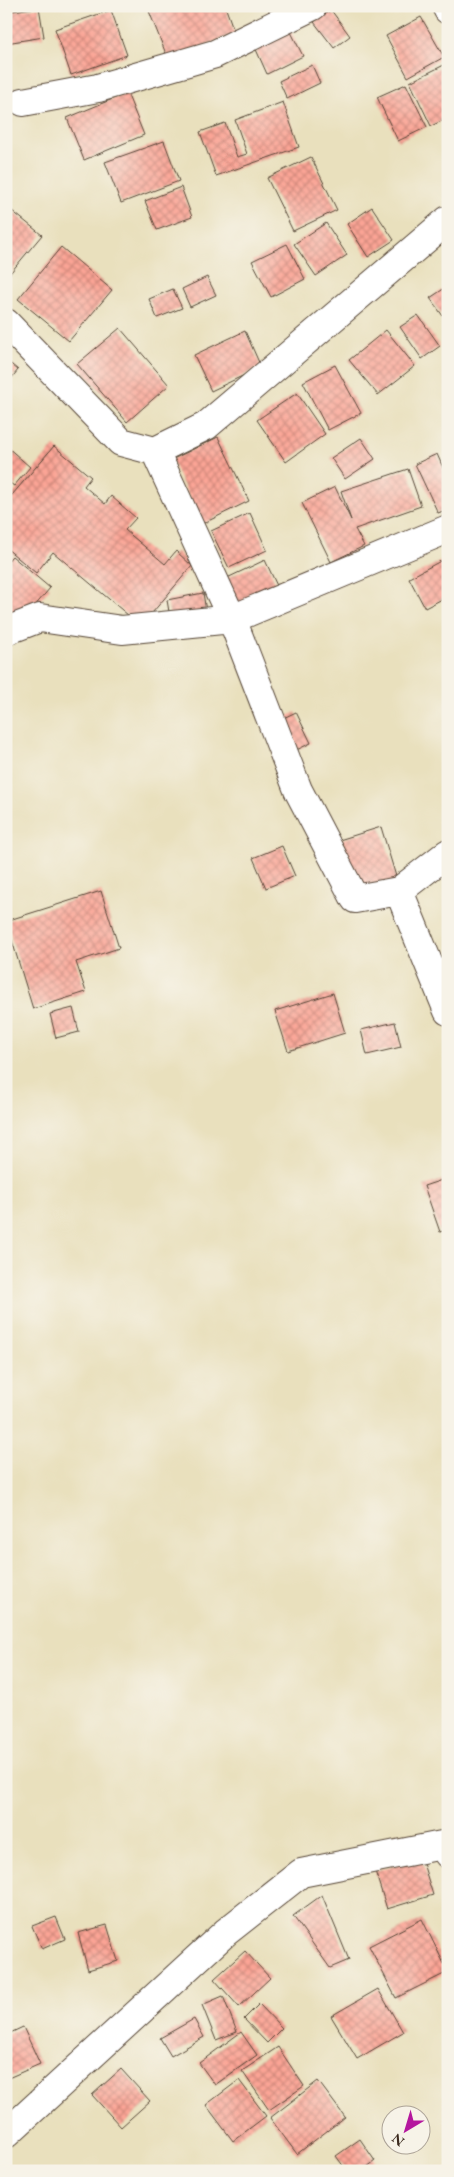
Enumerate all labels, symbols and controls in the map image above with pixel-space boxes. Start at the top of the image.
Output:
north arrow [382,2104,432,2154]
text: N [387,2129,408,2151]

